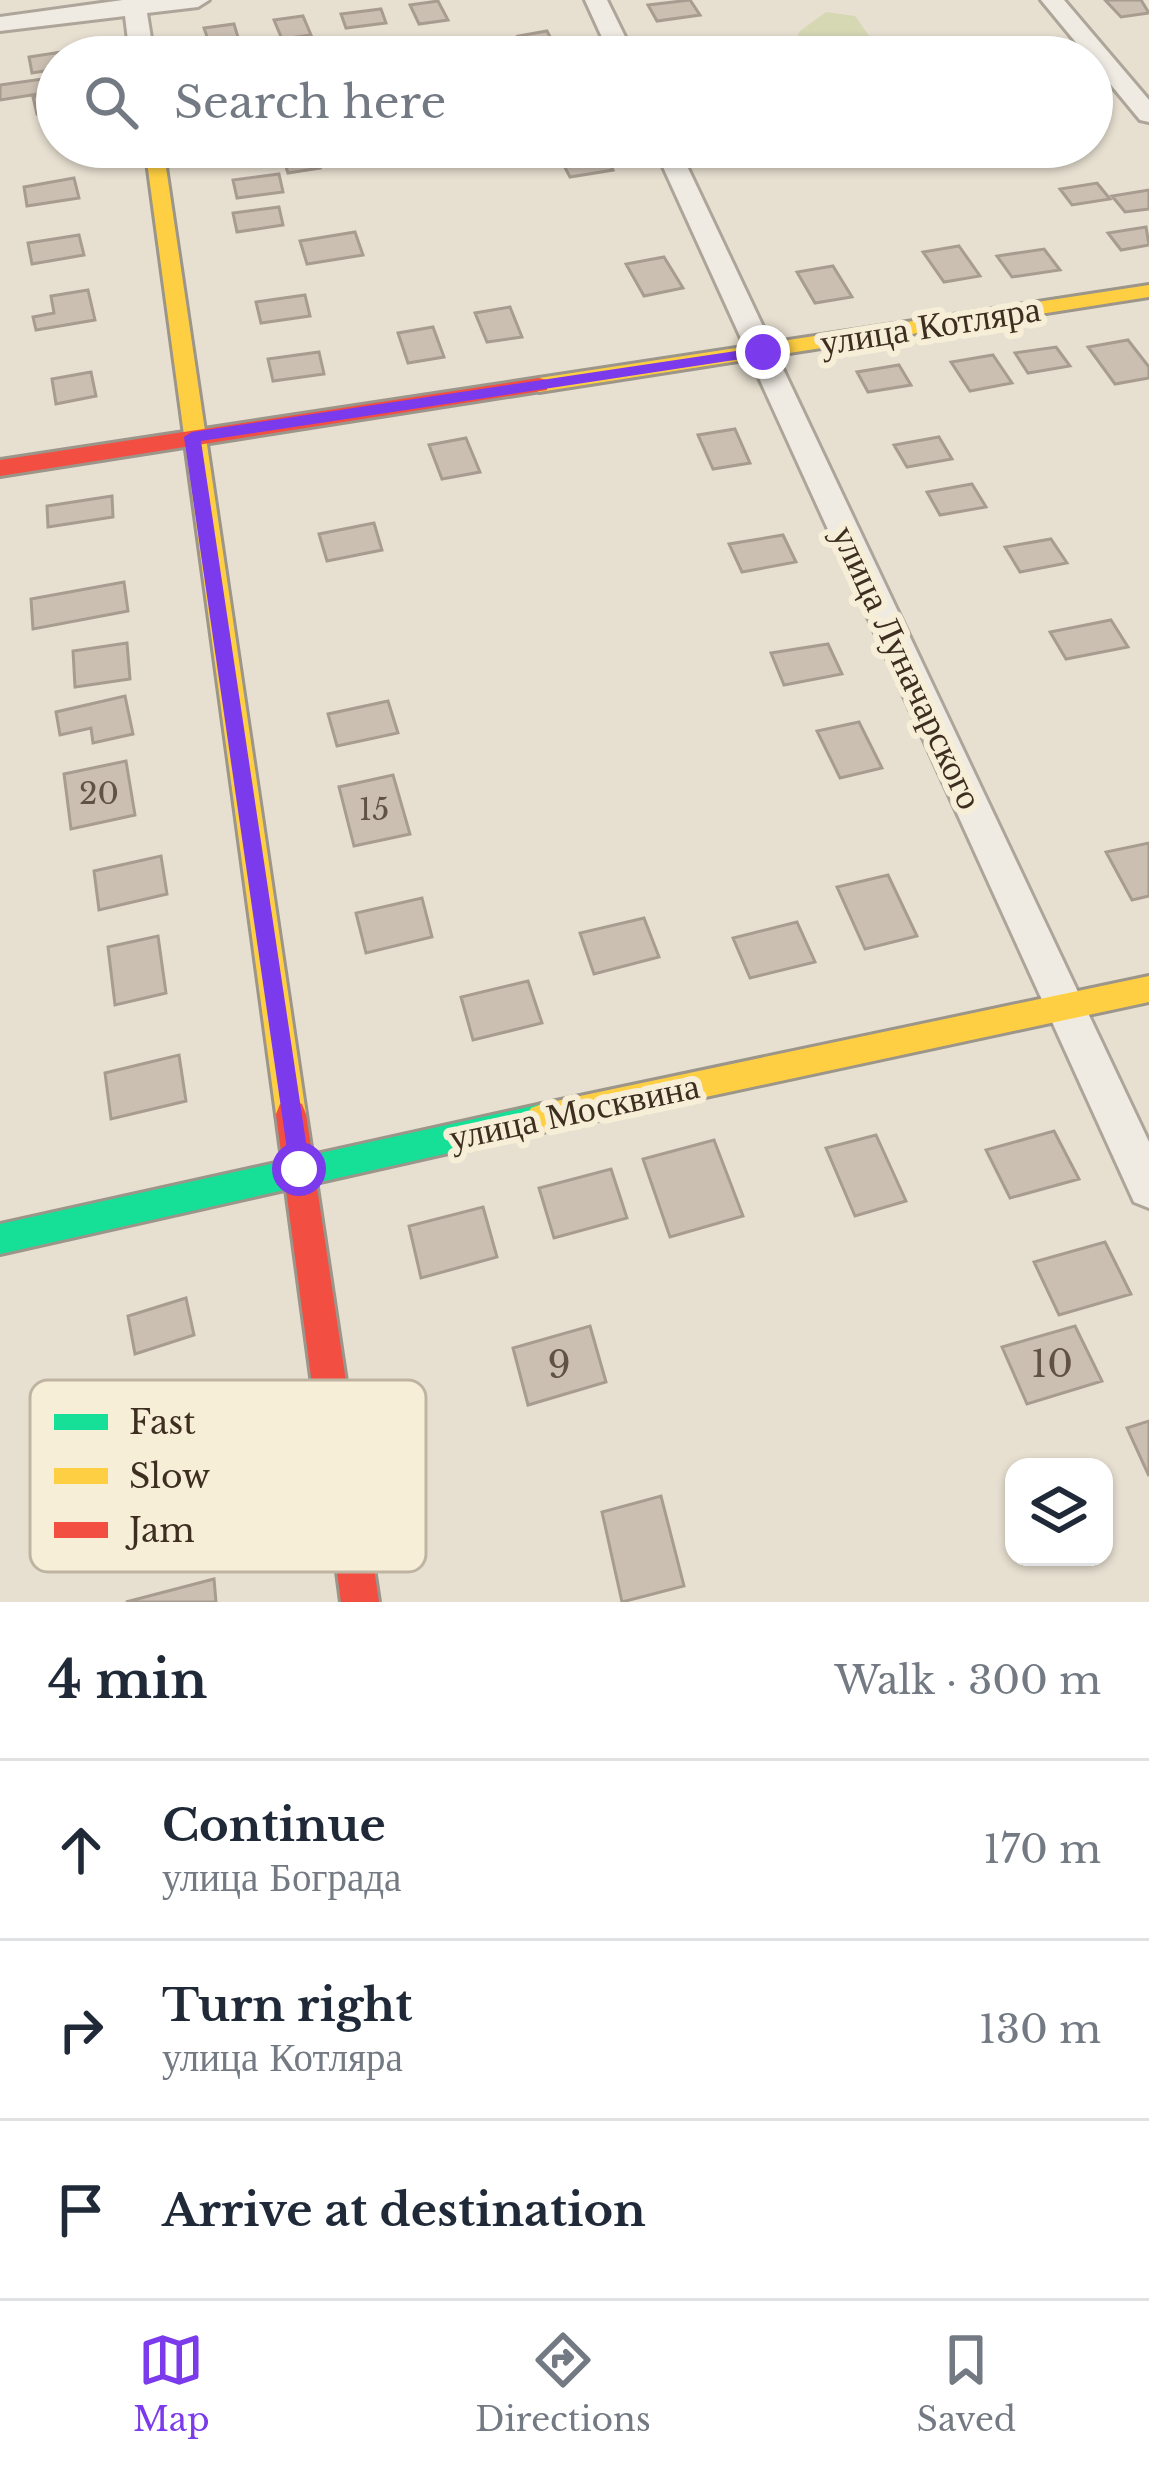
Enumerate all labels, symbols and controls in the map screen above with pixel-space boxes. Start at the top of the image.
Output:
search box [36,36,1113,168]
icon: search [78,69,144,135]
text: Search here [174,74,446,130]
street label: улица Котляра [817,286,1043,365]
route end [736,325,790,379]
street label: улица Луначарского [822,518,993,816]
house number: 20 [79,775,119,812]
house number: 15 [359,791,389,828]
street label: улица Москвина [445,1063,703,1160]
route start [272,1142,326,1196]
house number: 10 [1031,1342,1073,1387]
house number: 9 [547,1343,571,1388]
legend [30,1380,426,1572]
text: Fast [129,1402,196,1443]
text: Slow [129,1456,210,1497]
map controls [1005,1458,1113,1566]
button: layers [1005,1458,1113,1566]
text: Jam [125,1510,195,1551]
text: 4 min [48,1649,207,1712]
text: Walk · 300 m [835,1656,1101,1705]
text: Continue [162,1797,386,1853]
icon: ahead [48,1817,114,1883]
text: 170 m [983,1825,1101,1874]
text: улица Бограда [162,1853,401,1902]
text: Turn right [162,1977,412,2033]
icon: right [48,1997,114,2063]
text: 130 m [979,2005,1101,2054]
text: улица Котляра [162,2033,403,2082]
icon: arrive [48,2177,114,2243]
text: Arrive at destination [162,2182,646,2238]
tab: Map [133,2327,210,2440]
tab: Directions [475,2327,651,2440]
tab: Saved [917,2327,1016,2440]

